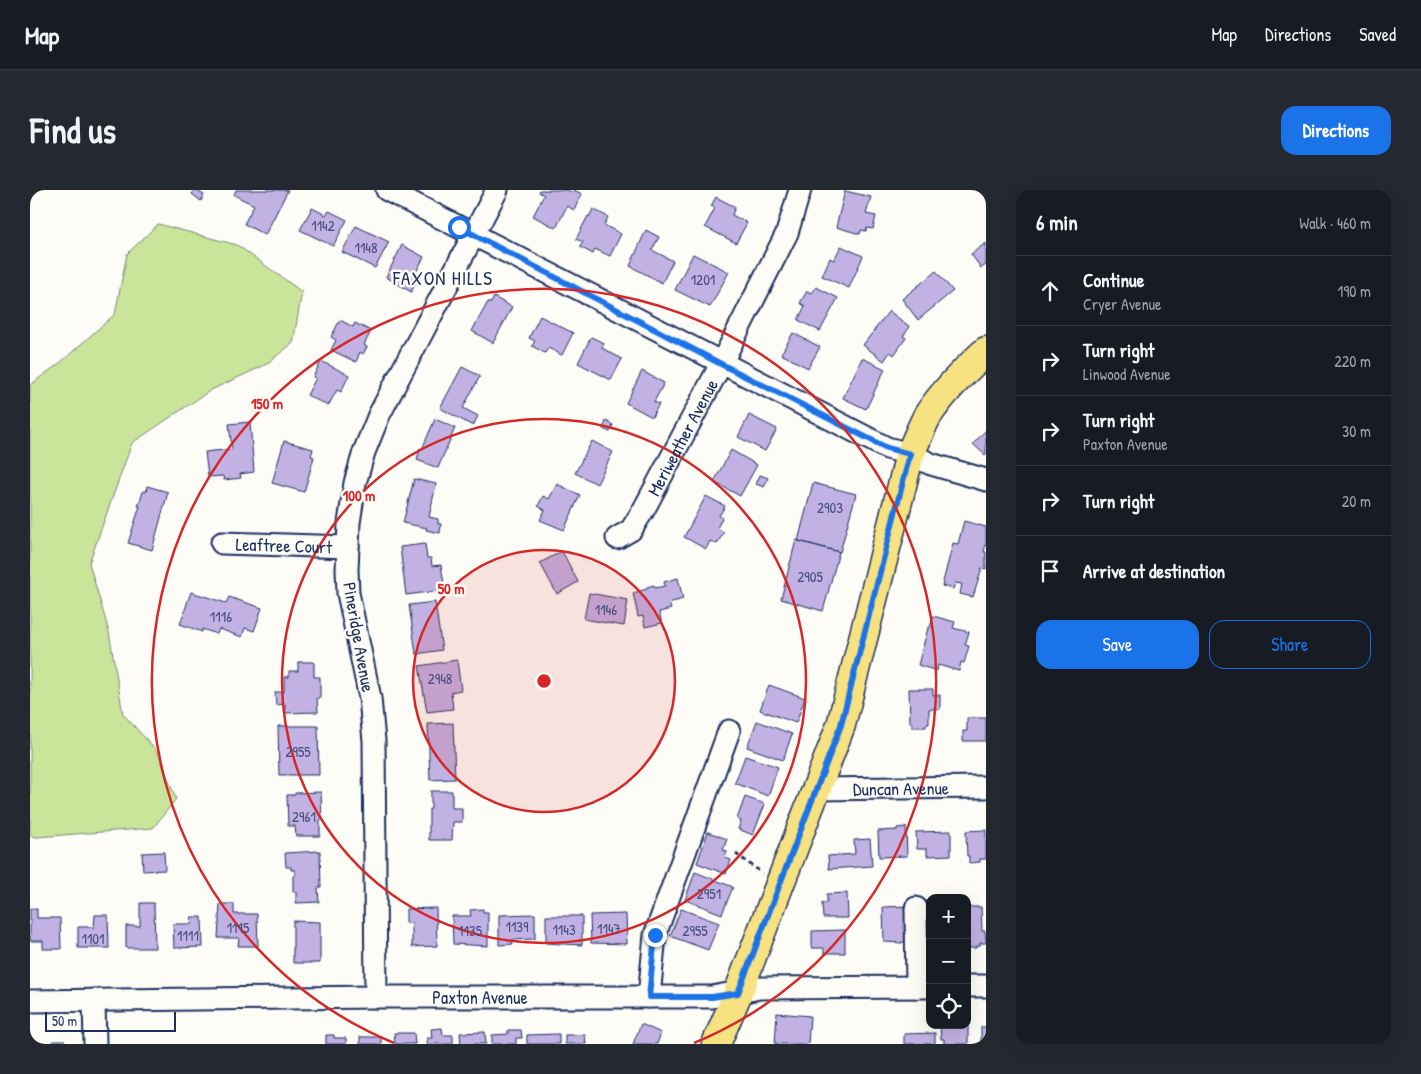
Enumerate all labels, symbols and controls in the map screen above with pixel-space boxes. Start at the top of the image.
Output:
text: Map [25,19,59,51]
text: Map [1212,22,1237,47]
text: Directions [1265,22,1331,47]
text: Saved [1359,22,1396,47]
button: Directions [1281,106,1391,155]
text: Find us [30,107,116,154]
text: 6 min [1036,208,1078,237]
text: Walk · 460 m [1299,212,1371,234]
house number: 1142 [311,215,335,236]
route start [448,216,471,239]
house number: 1148 [354,237,378,258]
district label: FAXON HILLS [392,265,493,291]
text: Continue [1083,267,1144,293]
house number: 1201 [691,269,715,290]
icon: ahead [1036,277,1064,305]
text: 190 m [1338,280,1371,302]
text: Cryer Avenue [1083,293,1161,315]
text: Turn right [1083,337,1154,363]
icon: right [1036,347,1064,375]
text: 220 m [1334,350,1371,372]
text: Linwood Avenue [1083,363,1171,385]
street label: Meriweather Avenue [641,374,723,500]
text: 150 m [251,393,283,414]
text: Turn right [1083,407,1154,433]
icon: right [1036,417,1064,445]
text: 30 m [1342,420,1371,442]
text: Paxton Avenue [1083,433,1168,455]
text: 100 m [343,485,375,506]
icon: right [1036,487,1064,515]
text: Turn right [1083,488,1154,514]
text: 20 m [1342,490,1371,512]
house number: 2903 [817,497,843,518]
street label: Leaftree Court [235,531,333,559]
icon: arrive [1036,557,1064,585]
text: Arrive at destination [1083,558,1225,584]
house number: 2905 [797,566,823,587]
text: 50 m [438,578,464,599]
street label: Pineridge Avenue [337,580,381,694]
house number: 1146 [595,599,617,620]
house number: 1116 [210,606,232,627]
button: Save [1036,620,1199,669]
button: Share [1209,620,1371,669]
house number: 2948 [428,668,452,689]
centre of rings [535,672,553,690]
house number: 2955 [285,741,311,762]
street label: Duncan Avenue [853,775,949,801]
house number: 2961 [292,806,316,827]
house number: 2951 [697,883,721,904]
map controls [926,894,971,1029]
button: + [926,894,971,939]
house number: 1139 [505,916,529,937]
house number: 1115 [227,917,250,938]
house number: 1147 [597,918,621,939]
house number: 1143 [552,919,576,940]
house number: 1135 [458,920,483,941]
house number: 2955 [682,920,708,941]
route end [644,924,667,947]
house number: 1111 [177,925,199,946]
house number: 1101 [81,928,105,949]
button: − [926,939,971,984]
button: locate [926,984,971,1029]
street label: Paxton Avenue [432,985,528,1010]
scale bar [45,1009,176,1032]
text: 50 m [52,1011,77,1030]

